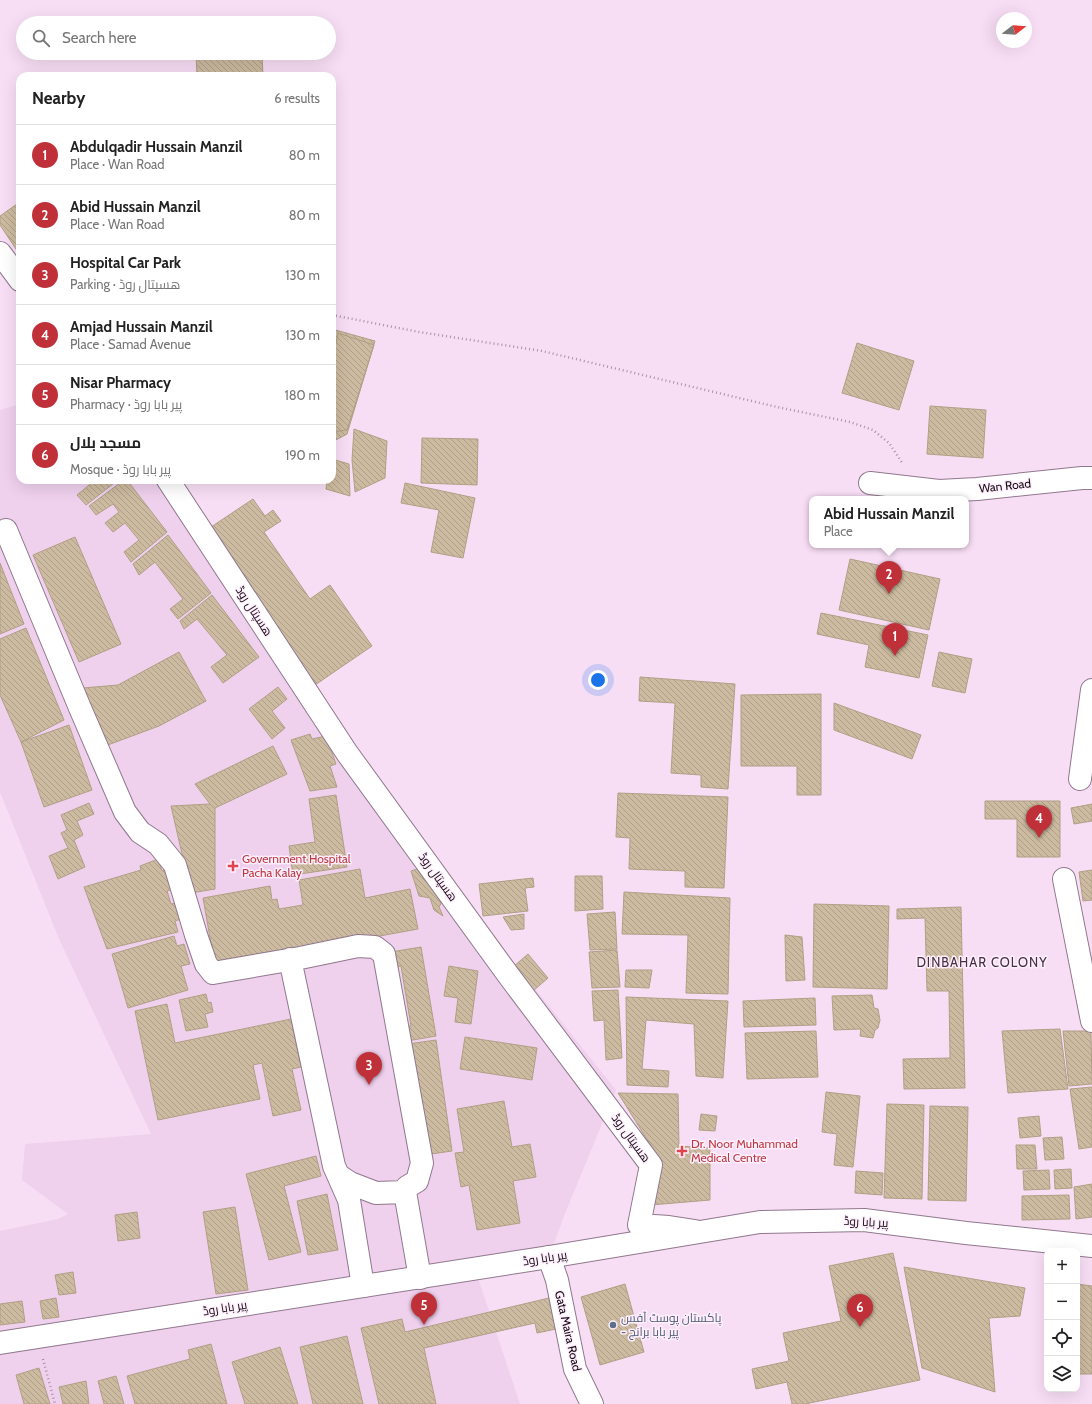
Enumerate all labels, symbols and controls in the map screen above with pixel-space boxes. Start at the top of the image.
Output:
north arrow [996,12,1032,48]
search box [16,16,336,60]
icon: search [30,27,52,49]
text: Search here [62,29,137,47]
text: Nearby [32,88,85,108]
text: 6 results [274,90,320,106]
text: Abdulqadir Hussain Manzil [70,138,242,156]
text: 1 [43,147,47,163]
text: 80 m [289,147,320,163]
text: Place · Wan Road [70,156,165,172]
text: Abid Hussain Manzil [70,198,201,216]
text: 2 [42,207,48,223]
text: 80 m [289,207,320,223]
text: Place · Wan Road [70,216,165,232]
text: Hospital Car Park [70,254,181,272]
text: 3 [41,267,49,283]
text: 130 m [285,267,320,283]
text: Parking · ھسپتال روڈ [70,276,180,292]
text: Amjad Hussain Manzil [70,318,213,336]
text: 4 [41,327,49,343]
text: 130 m [285,327,320,343]
text: Place · Samad Avenue [70,336,191,352]
text: Nisar Pharmacy [70,374,171,392]
text: 5 [42,387,48,403]
text: 180 m [284,387,320,403]
text: Pharmacy · پیر بابا روڈ [70,396,182,412]
text: مسجد بلال [70,434,141,452]
text: 6 [41,447,49,463]
text: 190 m [285,447,320,463]
text: Mosque · پیر بابا روڈ [70,461,171,477]
street label: Wan Road [978,475,1032,496]
popup [809,496,969,548]
text: Abid Hussain Manzil [824,505,954,523]
text: Place [824,523,853,539]
pin: 2 [876,561,902,594]
street label: ھسپتال روڈ [232,583,276,639]
pin: 1 [882,623,908,656]
your location [588,670,608,690]
pin: 4 [1026,805,1052,838]
street label: ھسپتال روڈ [415,849,461,905]
place label: Government Hospital Pacha Kalay [242,851,351,880]
marker: Government Hospital Pacha Kalay [227,860,239,872]
district label: DINBAHAR COLONY [916,954,1048,970]
pin: 3 [356,1052,382,1085]
street label: ھسپتال روڈ [608,1110,654,1166]
place label: Dr. Noor Muhammad Medical Centre [691,1136,798,1165]
marker: Dr. Noor Muhammad Medical Centre [676,1145,688,1157]
street label: پیر بابا روڈ [843,1213,890,1232]
street label: پیر بابا روڈ [522,1246,569,1270]
map controls [1044,1248,1080,1392]
button: + [1044,1248,1080,1284]
button: − [1044,1284,1080,1320]
street label: Gata Maira Road [552,1289,585,1373]
pin: 5 [411,1292,437,1325]
pin: 6 [847,1294,873,1327]
street label: پیر بابا روڈ [202,1296,249,1320]
place label: پاکستان پوسٹ آفس - پیر بابا برانچ [621,1310,722,1341]
marker: پاکستان پوسٹ آفس - پیر بابا برانچ [608,1320,618,1330]
button: locate [1044,1320,1080,1356]
button: layers [1044,1356,1080,1392]

